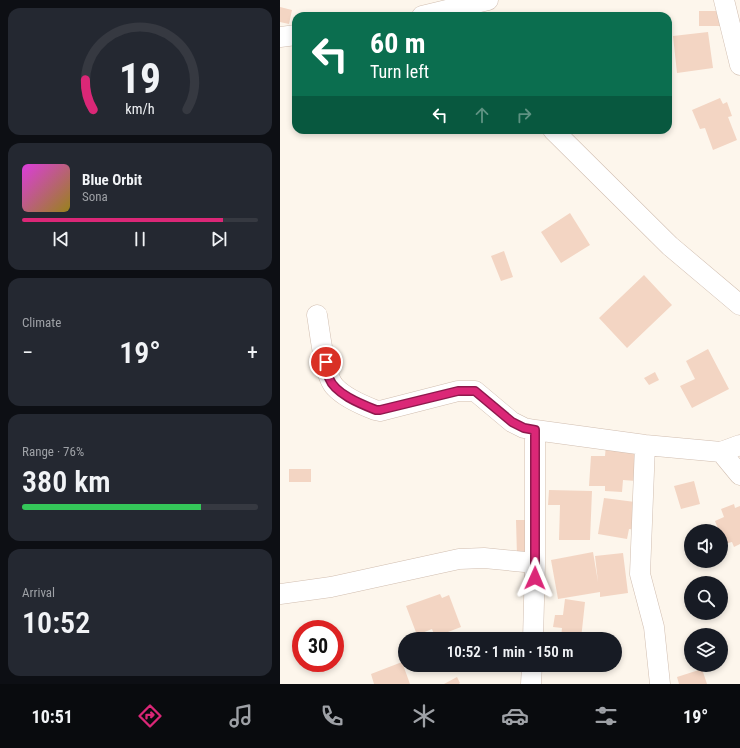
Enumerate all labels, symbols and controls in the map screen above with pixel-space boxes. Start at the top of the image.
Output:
text: 60 m [370,27,426,60]
icon: left [304,28,356,80]
text: 19 [119,53,161,102]
text: Turn left [370,61,429,82]
text: km/h [125,100,155,116]
icon: left [429,104,451,126]
icon: ahead [471,104,493,126]
icon: right [513,104,535,126]
text: Blue Orbit [82,171,142,189]
text: Sona [82,189,108,204]
icon: previous [50,228,72,250]
icon: pause [129,228,151,250]
icon: next [208,228,230,250]
text: Climate [22,315,61,330]
text: 19° [119,335,161,370]
text: − [22,340,33,365]
text: + [247,340,258,365]
pin [309,345,343,379]
icon: arrive [315,351,337,373]
text: Range · 76% [22,444,84,459]
text: 380 km [22,464,111,499]
map controls [684,524,728,672]
button: sound [684,524,728,568]
position arrow [514,557,556,599]
button: search [684,576,728,620]
text: Arrival [22,585,55,600]
text: 10:52 [22,605,90,640]
speed limit sign: 30 [292,620,344,672]
button: layers [684,628,728,672]
text: 10:52 · 1 min · 150 m [447,643,573,661]
icon: directions [136,702,164,730]
icon: music [227,702,255,730]
icon: phone [318,702,346,730]
icon: climate [410,702,438,730]
icon: car [501,702,529,730]
icon: filters [592,702,620,730]
text: 10:51 [32,706,73,727]
text: 19° [683,706,708,727]

